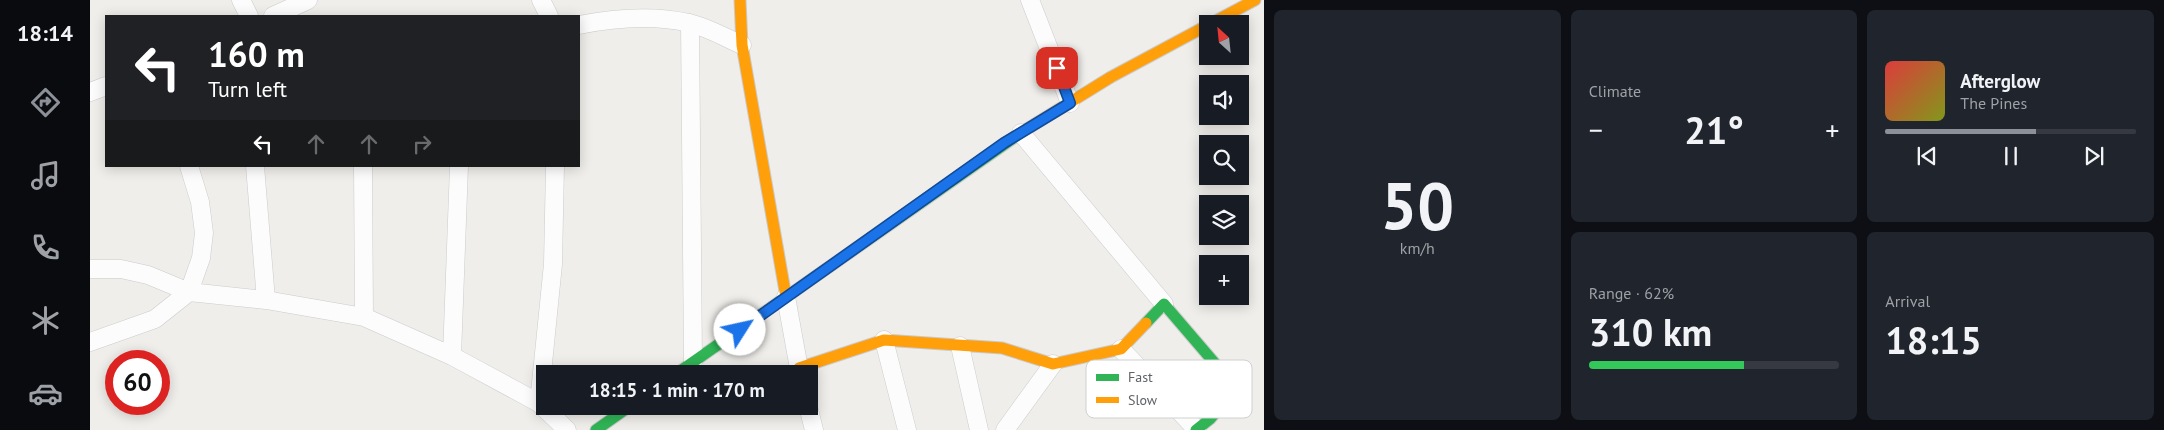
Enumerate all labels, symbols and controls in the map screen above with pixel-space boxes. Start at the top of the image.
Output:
north arrow [1199,15,1249,65]
map controls [1199,15,1249,305]
text: 18:14 [17,19,73,47]
text: 160 m [208,31,305,77]
icon: left [125,35,190,100]
pin [1036,47,1078,89]
icon: arrive [1043,54,1071,82]
text: Afterglow [1960,69,2040,93]
text: Turn left [208,75,287,103]
button: sound [1199,75,1249,125]
text: Climate [1589,81,1641,101]
icon: directions [28,85,63,120]
text: The Pines [1960,93,2027,113]
text: 21° [1684,105,1744,154]
text: − [1589,111,1603,148]
text: + [1825,111,1839,148]
icon: left [249,130,277,158]
icon: ahead [302,130,330,158]
icon: ahead [355,130,383,158]
icon: right [408,130,436,158]
button: search [1199,135,1249,185]
icon: previous [1913,142,1941,170]
icon: pause [1997,142,2025,170]
icon: next [2080,142,2108,170]
icon: music [28,158,63,193]
text: 50 [1380,163,1454,247]
button: layers [1199,195,1249,245]
icon: phone [28,230,63,265]
text: km/h [1400,238,1435,258]
button: + [1199,255,1249,305]
text: Range · 62% [1589,283,1674,303]
text: Arrival [1885,291,1930,311]
icon: climate [28,303,63,338]
position arrow [713,303,765,355]
text: 310 km [1589,307,1712,356]
text: 18:15 [1885,315,1982,364]
speed limit sign: 60 [105,350,170,415]
legend [1086,360,1252,418]
text: Fast [1128,368,1153,386]
icon: car [28,376,63,411]
text: 18:15 · 1 min · 170 m [589,378,765,402]
text: Slow [1128,391,1158,409]

